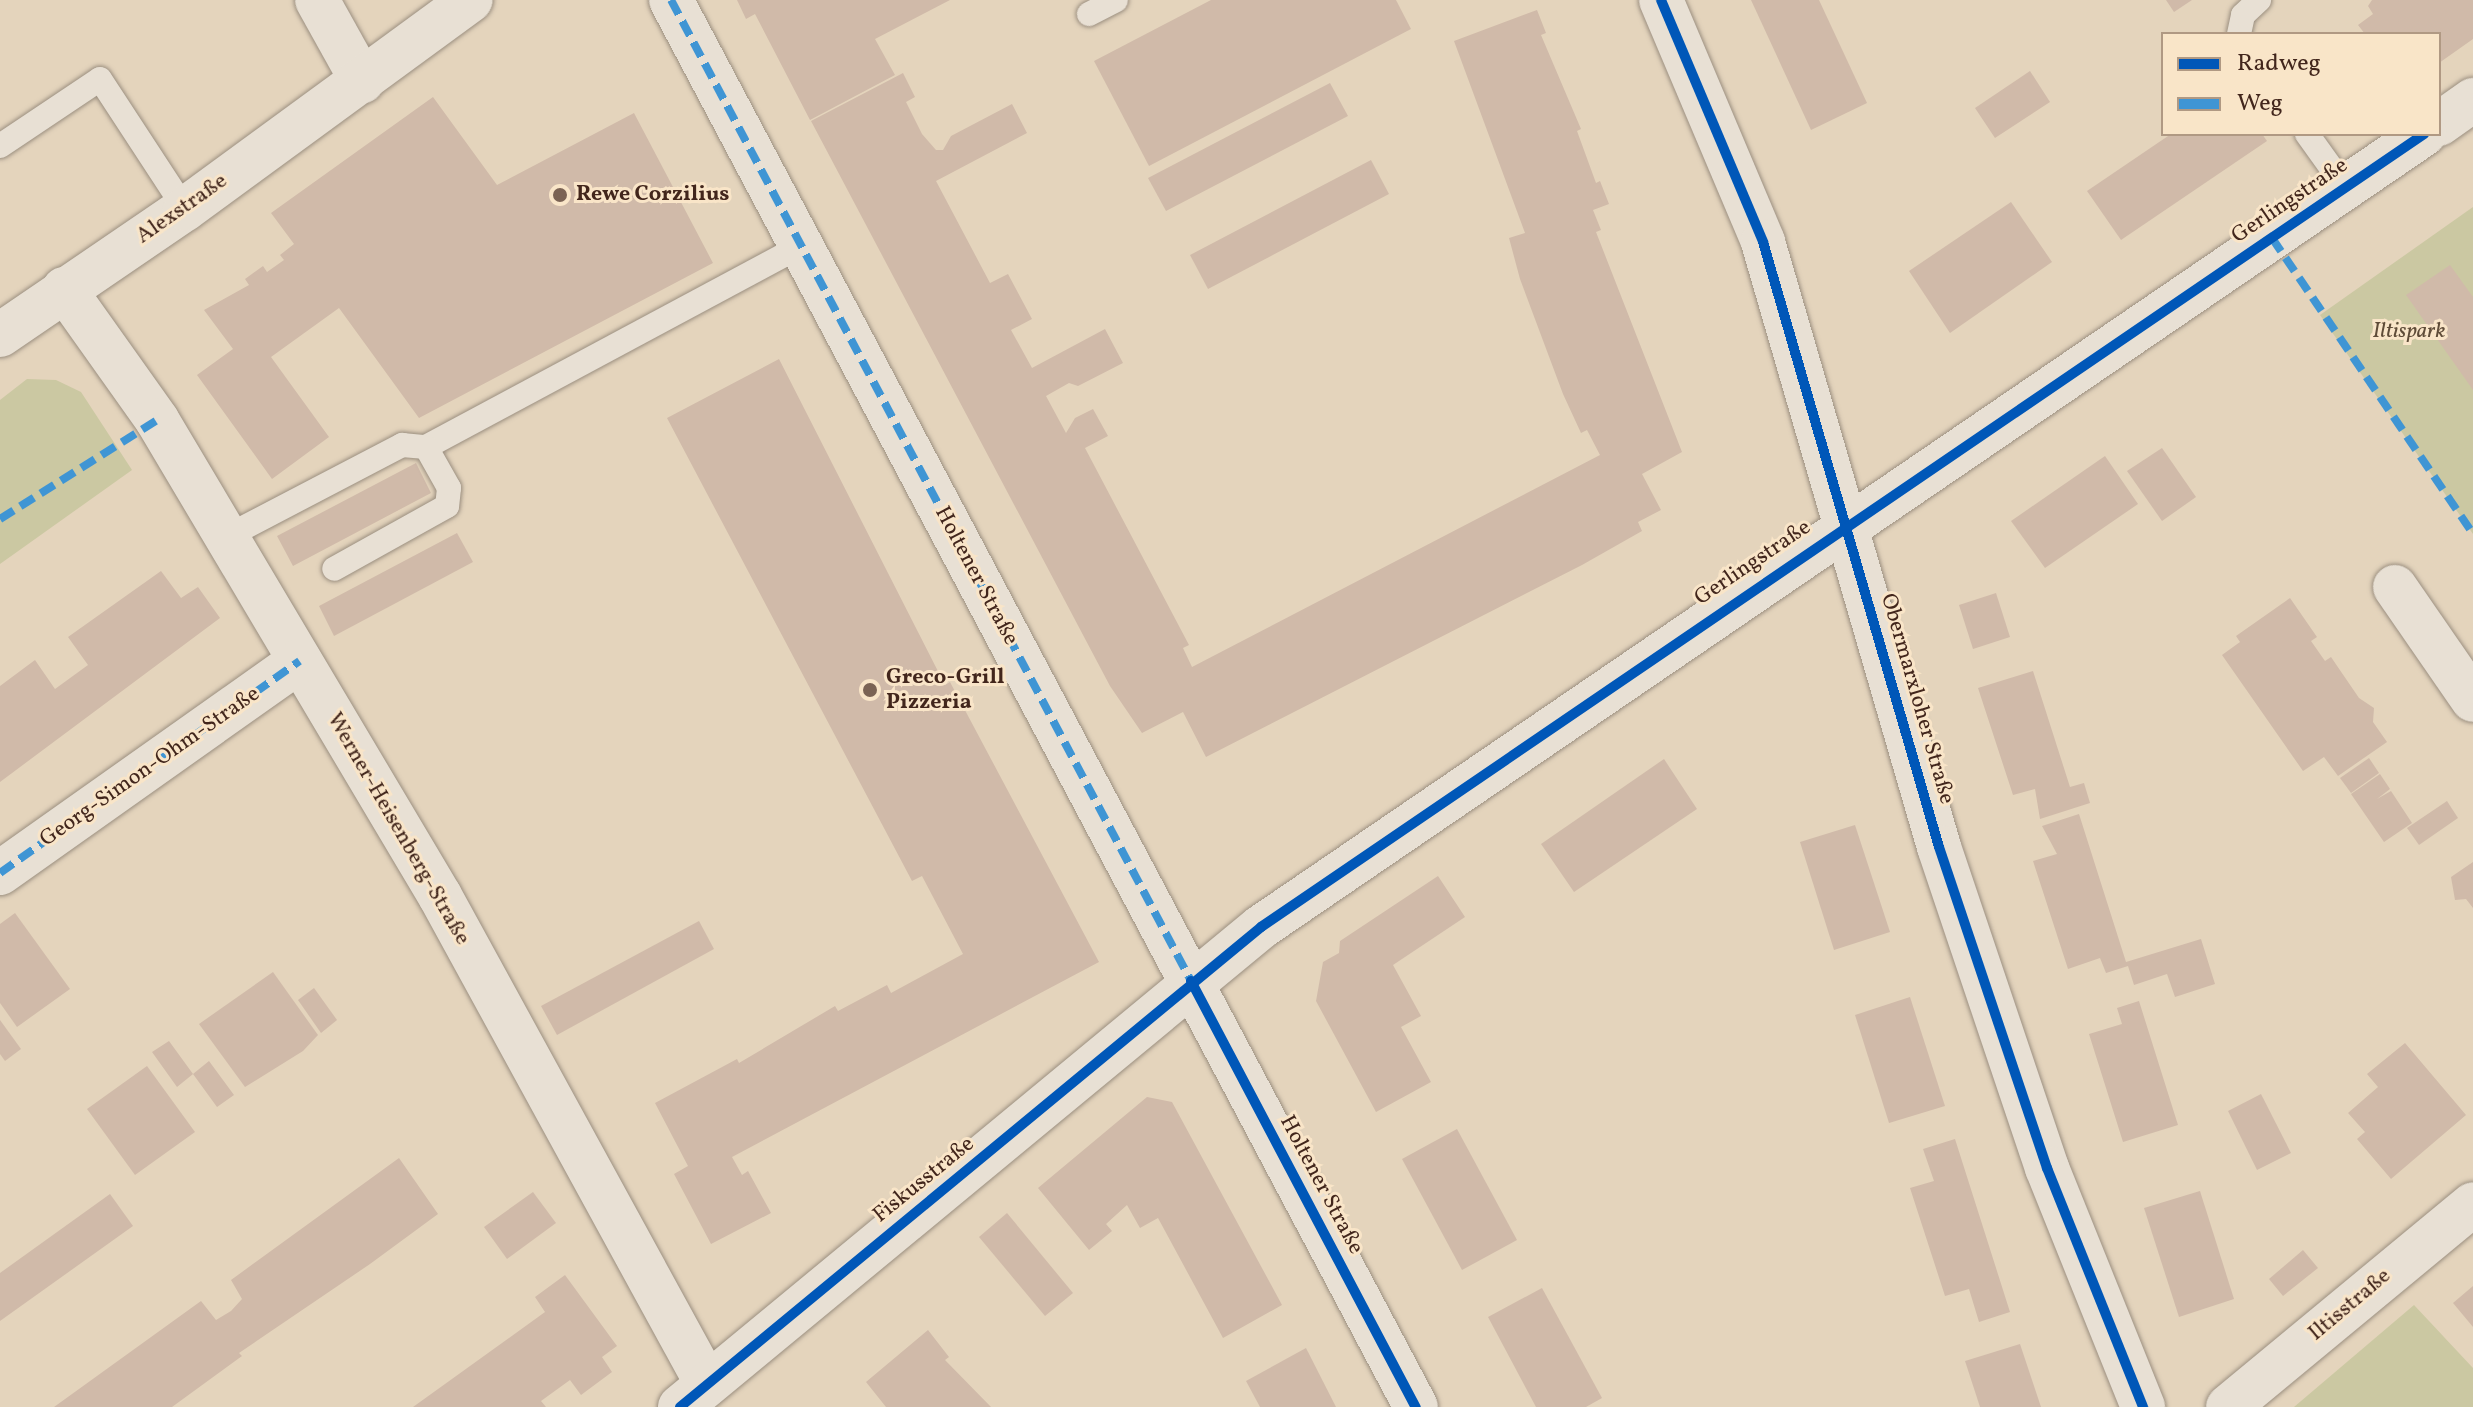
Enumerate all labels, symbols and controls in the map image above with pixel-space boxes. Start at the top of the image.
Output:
legend [2161,32,2441,136]
text: Radweg [2237,47,2321,81]
text: Weg [2237,87,2283,121]
street label: Gerlingstraße [2227,153,2353,249]
street label: Alexstraße [131,168,233,250]
place label: Rewe Corzilius [576,182,729,208]
marker: Rewe Corzilius [551,186,569,204]
park label: Iltispark [2372,319,2446,345]
street label: Holtener Straße [928,502,1024,650]
street label: Gerlingstraße [1690,515,1816,611]
street label: Obermarxloher Straße [1874,591,1960,807]
place label: Greco-Grill Pizzeria [886,664,1005,716]
street label: Georg-Simon-Ohm-Straße [35,681,265,853]
marker: Greco-Grill Pizzeria [861,681,879,699]
street label: Werner-Heisenberg-Straße [321,708,475,950]
street label: Holtener Straße [1273,1111,1369,1259]
street label: Fiskusstraße [868,1131,980,1229]
street label: Iltisstraße [2304,1263,2396,1347]

